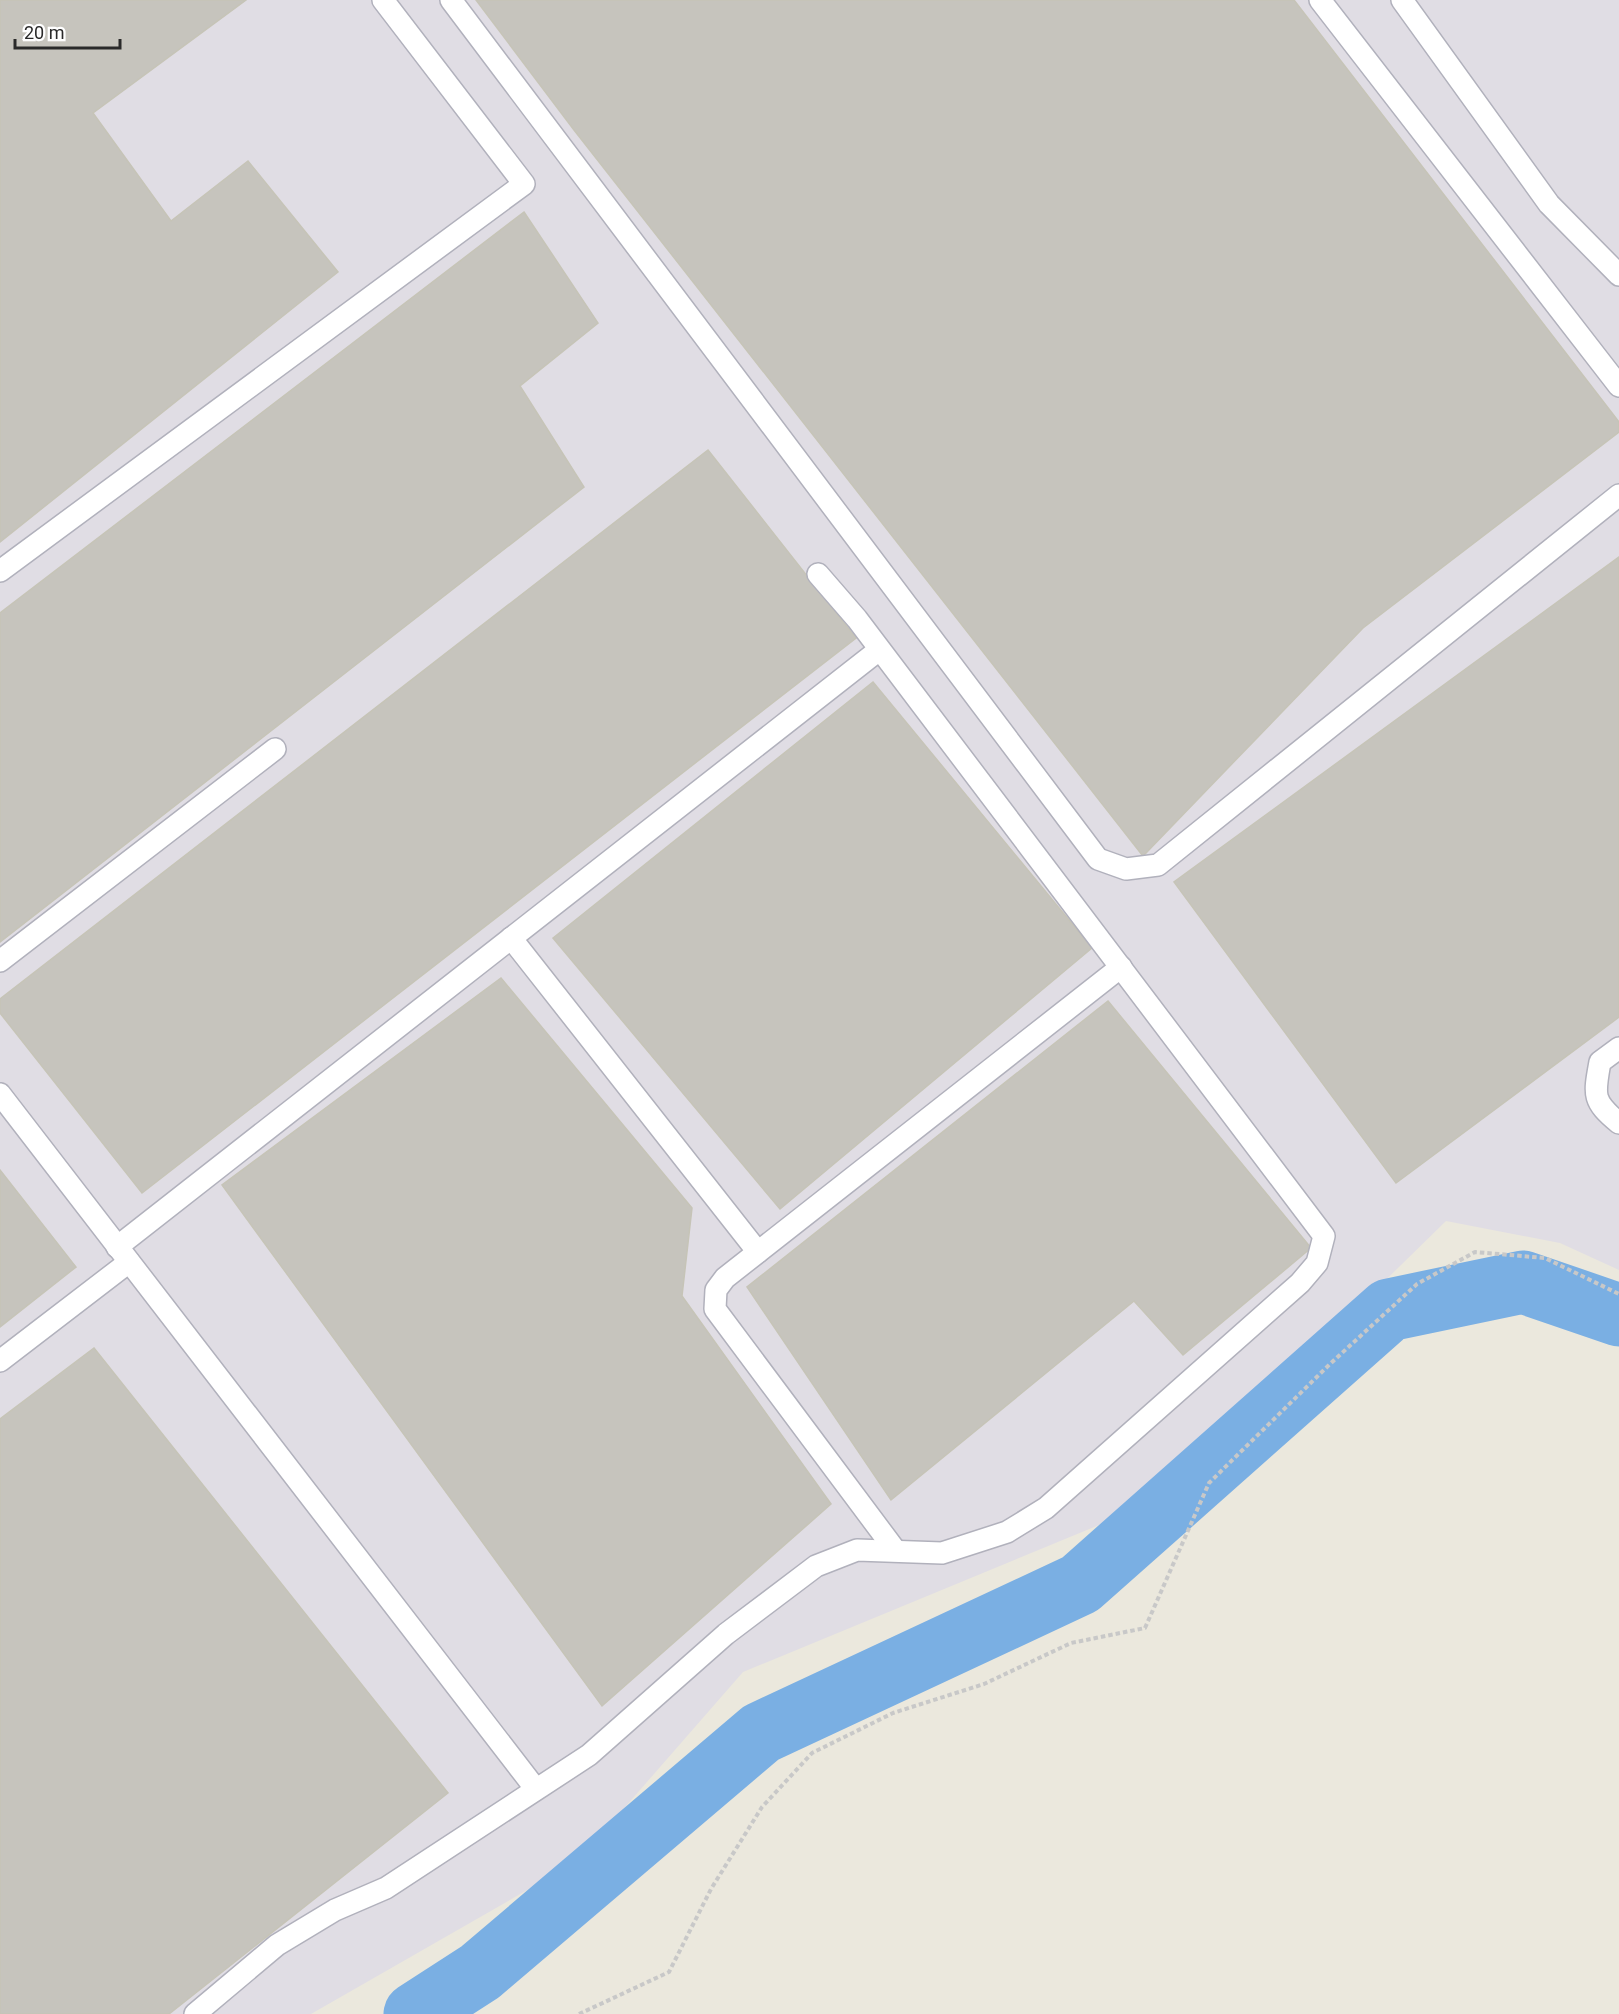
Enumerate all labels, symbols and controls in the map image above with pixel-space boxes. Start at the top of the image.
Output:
scale bar [15,12,120,50]
text: 20 m [24,22,64,43]

